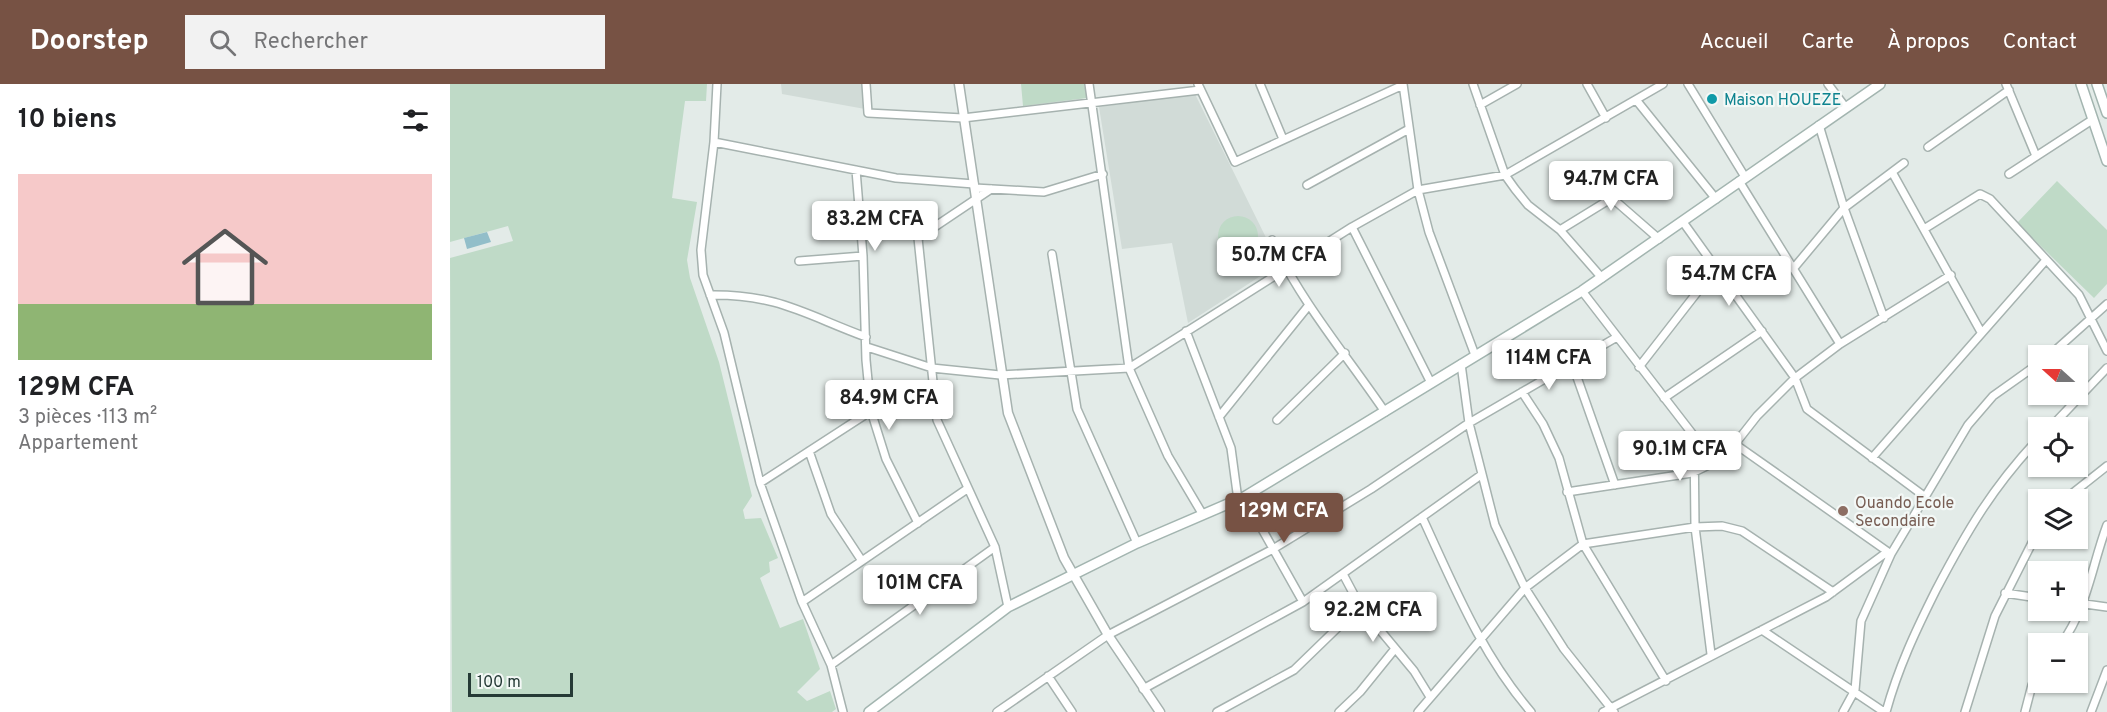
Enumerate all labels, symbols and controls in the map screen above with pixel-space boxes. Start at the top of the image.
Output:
search box [185,15,605,69]
text: Doorstep [30,24,149,60]
icon: search [206,26,239,59]
text: Rechercher [254,29,368,56]
text: Accueil [1700,29,1769,56]
text: Carte [1802,29,1854,56]
text: À propos [1887,29,1970,56]
text: Contact [2003,29,2077,56]
place label: Maison HOUEZE [1724,91,1841,111]
marker: Maison HOUEZE [1705,92,1719,106]
text: 10 biens [18,104,117,137]
icon: filters [399,104,432,137]
pin: 94.7M CFA [1542,161,1680,212]
text: 94.7M CFA [1563,167,1659,193]
pin: 83.2M CFA [806,201,944,252]
text: 83.2M CFA [826,207,924,233]
icon: home [171,213,279,321]
pin: 50.7M CFA [1210,237,1348,288]
text: 50.7M CFA [1231,243,1327,269]
pin: 54.7M CFA [1660,256,1798,307]
text: 54.7M CFA [1681,262,1777,288]
pin: 114M CFA [1487,340,1611,391]
north arrow [2028,345,2088,405]
map controls [2028,345,2088,693]
text: 114M CFA [1506,346,1592,372]
text: 129M CFA [18,372,134,405]
pin: 84.9M CFA [820,380,958,431]
text: 84.9M CFA [839,386,939,412]
text: 3 pièces · 113 m² [18,405,157,431]
button: locate [2028,417,2088,477]
text: Appartement [18,431,138,457]
pin: 90.1M CFA [1611,431,1749,482]
text: 90.1M CFA [1632,437,1728,463]
button: layers [2028,489,2088,549]
pin: 129M CFA [1222,493,1346,544]
place label: Ouando Ecole Secondaire [1855,494,1954,532]
text: 129M CFA [1239,499,1329,525]
marker: Ouando Ecole Secondaire [1836,504,1850,518]
button: + [2028,561,2088,621]
pin: 101M CFA [858,565,982,616]
text: 101M CFA [877,571,963,597]
pin: 92.2M CFA [1304,592,1442,643]
text: 92.2M CFA [1324,598,1422,624]
button: − [2028,633,2088,693]
scale bar [468,670,573,698]
text: 100 m [477,673,521,693]

